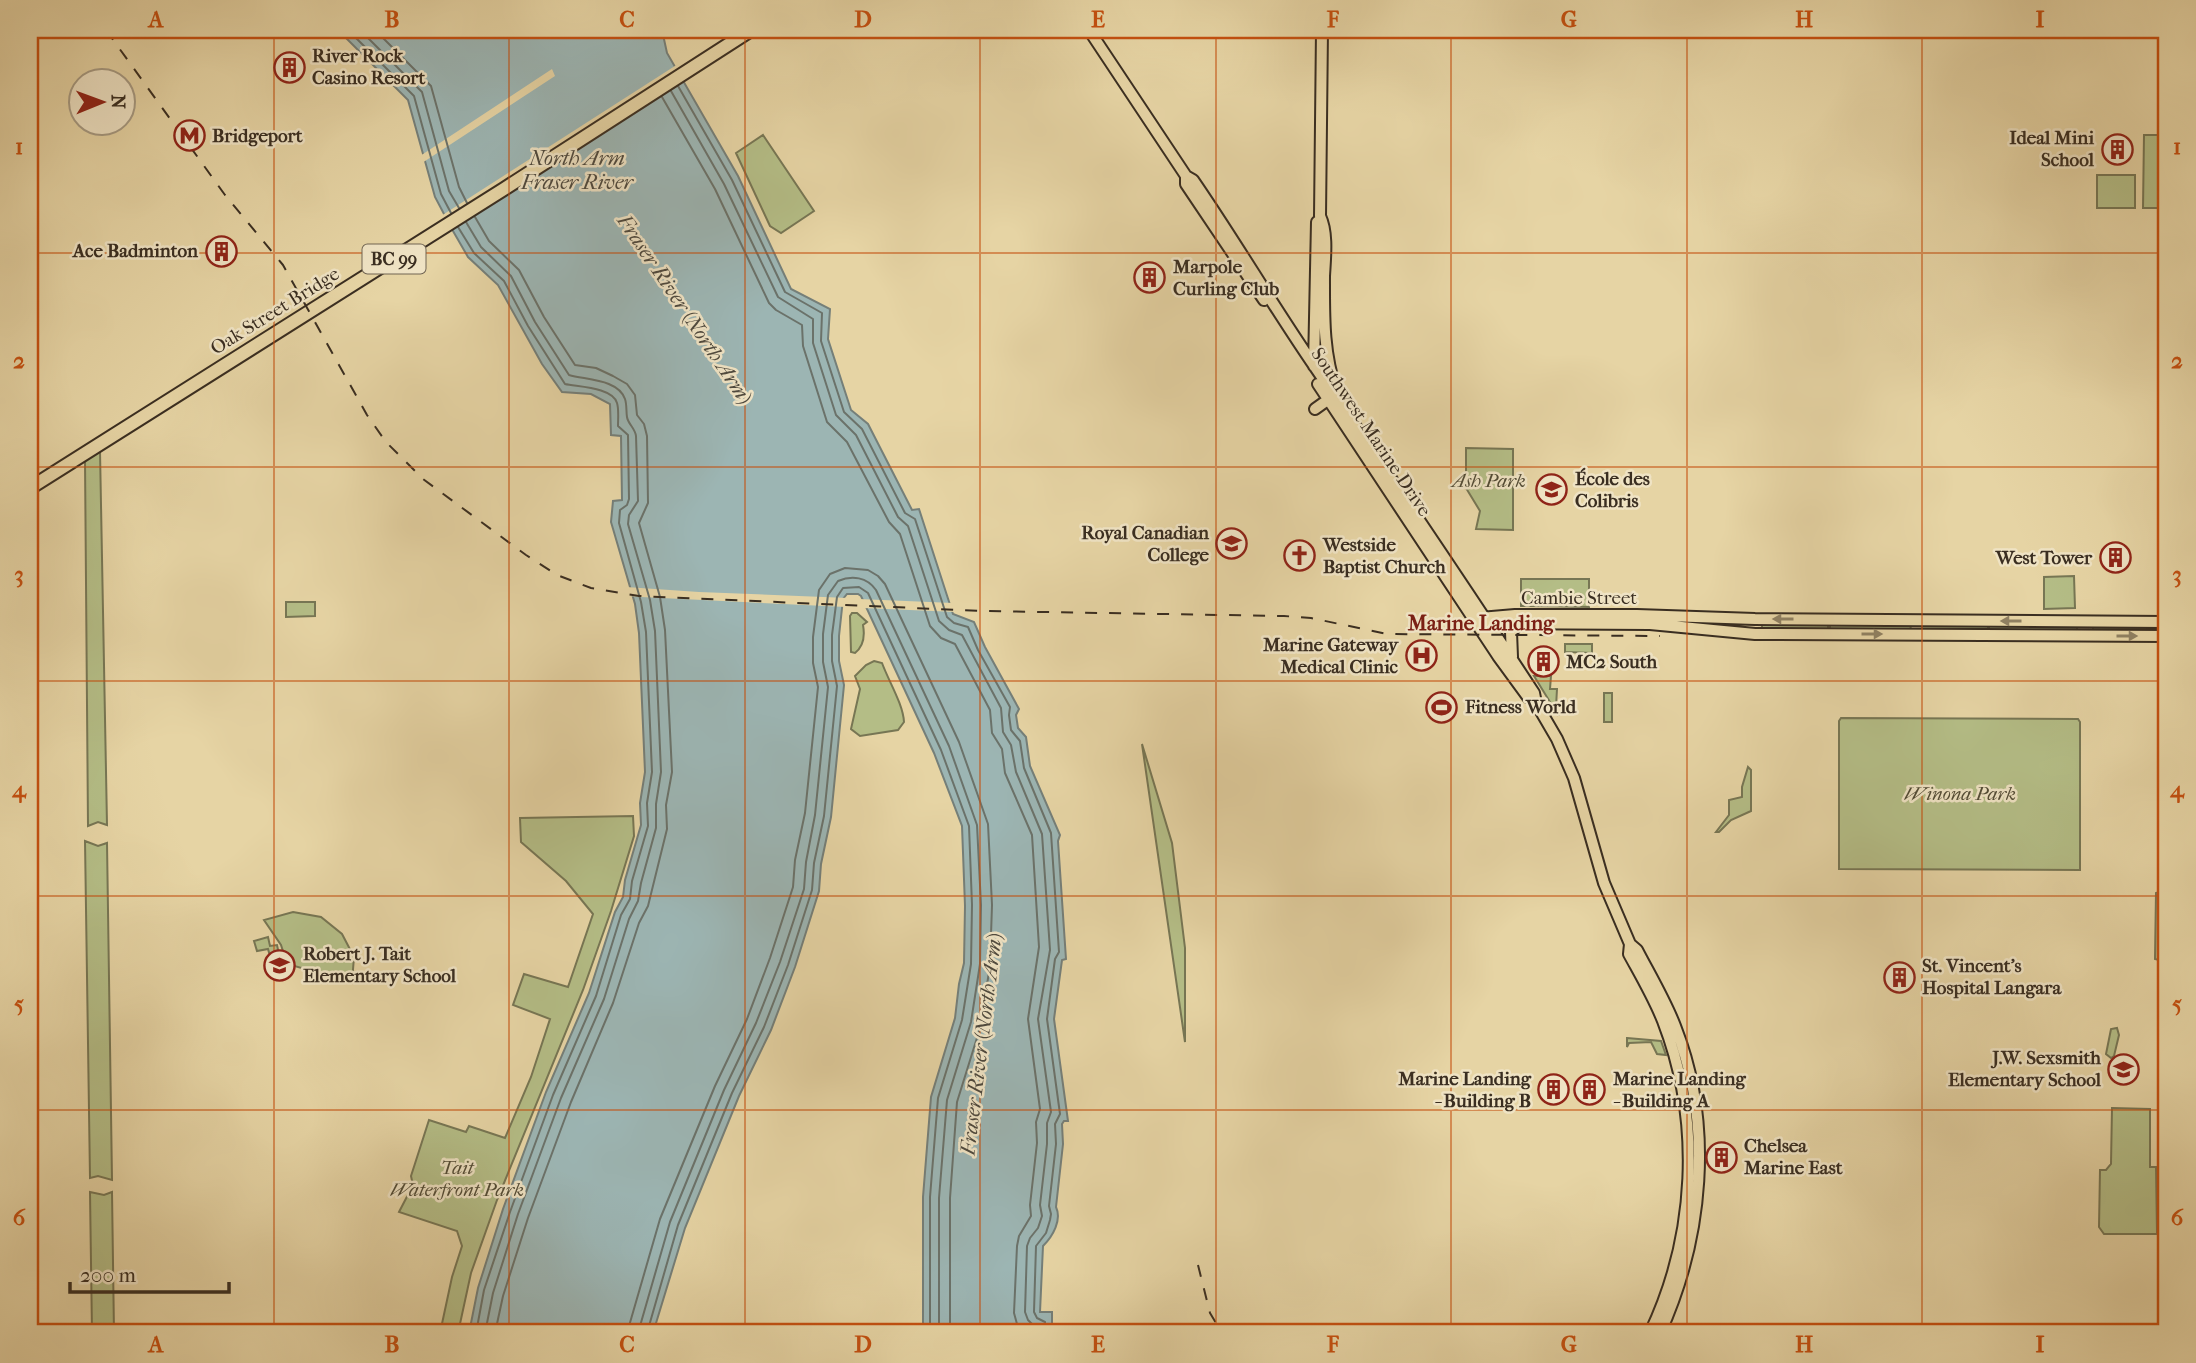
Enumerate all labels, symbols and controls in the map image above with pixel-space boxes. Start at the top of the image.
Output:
text: A [147,6,165,33]
text: B [385,6,400,33]
text: C [619,6,635,33]
text: D [854,6,872,33]
text: E [1091,6,1105,33]
text: F [1326,6,1340,33]
text: G [1561,6,1577,33]
text: H [1795,6,1813,33]
text: I [2036,6,2045,33]
place label: River Rock Casino Resort [312,45,425,89]
building icon: River Rock Casino Resort [272,50,306,84]
north arrow [66,66,136,136]
text: N [107,94,129,110]
metro station icon: Bridgeport [172,119,206,153]
place label: Bridgeport [212,125,303,147]
place label: Ideal Mini School [2009,127,2095,171]
building icon: Ideal Mini School [2100,132,2134,166]
text: 1 [15,133,23,160]
text: 1 [2173,133,2181,160]
water label: North Arm Fraser River [520,146,634,194]
water label: Fraser River (North Arm) [612,209,758,408]
building icon: Ace Badminton [204,234,238,268]
place label: Ace Badminton [72,240,199,262]
road number: BC 99 [362,244,426,274]
place label: Marpole Curling Club [1172,256,1279,300]
building icon: Marpole Curling Club [1133,261,1167,295]
street label: Oak Street Bridge [207,263,343,359]
street label: Southwest Marine Drive [1306,343,1436,521]
text: 2 [13,347,25,374]
text: 2 [2171,347,2183,374]
place label: École des Colibris [1575,467,1650,512]
park label: Ash Park [1450,470,1526,492]
school or university icon: École des Colibris [1535,473,1569,507]
place label: Royal Canadian College [1081,522,1210,566]
school or university icon: Royal Canadian College [1215,527,1249,561]
place label: Westside Baptist Church [1322,534,1446,578]
church icon: Westside Baptist Church [1283,539,1317,573]
building icon: West Tower [2098,541,2132,575]
place label: West Tower [1995,547,2093,569]
text: 3 [14,561,24,588]
text: 3 [2172,561,2182,588]
street label: Cambie Street [1521,587,1637,609]
district label: Marine Landing [1407,611,1555,635]
one-way arrow [1772,613,1794,625]
one-way arrow [1999,615,2021,627]
one-way arrow [1861,628,1883,640]
one-way arrow [2116,630,2138,642]
place label: Marine Gateway Medical Clinic [1262,634,1399,678]
hospital icon: Marine Gateway Medical Clinic [1404,639,1438,673]
building icon: MC2 South [1526,645,1560,679]
place label: MC2 South [1565,651,1658,673]
sports icon: Fitness World [1425,690,1459,724]
place label: Fitness World [1464,696,1577,718]
text: 4 [11,776,27,803]
text: 4 [2169,776,2185,803]
park label: Winona Park [1904,783,2016,805]
water label: Fraser River (North Arm) [955,931,1007,1157]
place label: Robert J. Tait Elementary School [303,943,457,987]
school or university icon: Robert J. Tait Elementary School [263,948,297,982]
place label: St. Vincent's Hospital Langara [1922,955,2062,999]
building icon: St. Vincent's Hospital Langara [1882,960,1916,994]
text: 5 [14,990,24,1017]
text: 5 [2172,990,2182,1017]
place label: J.W. Sexsmith Elementary School [1948,1047,2102,1091]
school or university icon: J.W. Sexsmith Elementary School [2107,1052,2141,1086]
place label: Marine Landing - Building B [1397,1068,1532,1112]
place label: Marine Landing - Building A [1612,1068,1747,1112]
building icon: Marine Landing - Building B [1537,1073,1571,1107]
building icon: Marine Landing - Building A [1573,1073,1607,1107]
place label: Chelsea Marine East [1743,1135,1843,1179]
building icon: Chelsea Marine East [1704,1140,1738,1174]
park label: Tait Waterfront Park [390,1157,524,1201]
text: 6 [13,1204,26,1231]
text: 6 [2171,1204,2184,1231]
scale bar [70,1251,229,1295]
text: 200 m [80,1263,136,1287]
text: A [147,1331,165,1358]
text: B [385,1331,400,1358]
text: C [619,1331,635,1358]
text: D [854,1331,872,1358]
text: E [1091,1331,1105,1358]
text: F [1326,1331,1340,1358]
text: G [1561,1331,1577,1358]
text: H [1795,1331,1813,1358]
text: I [2036,1331,2045,1358]

